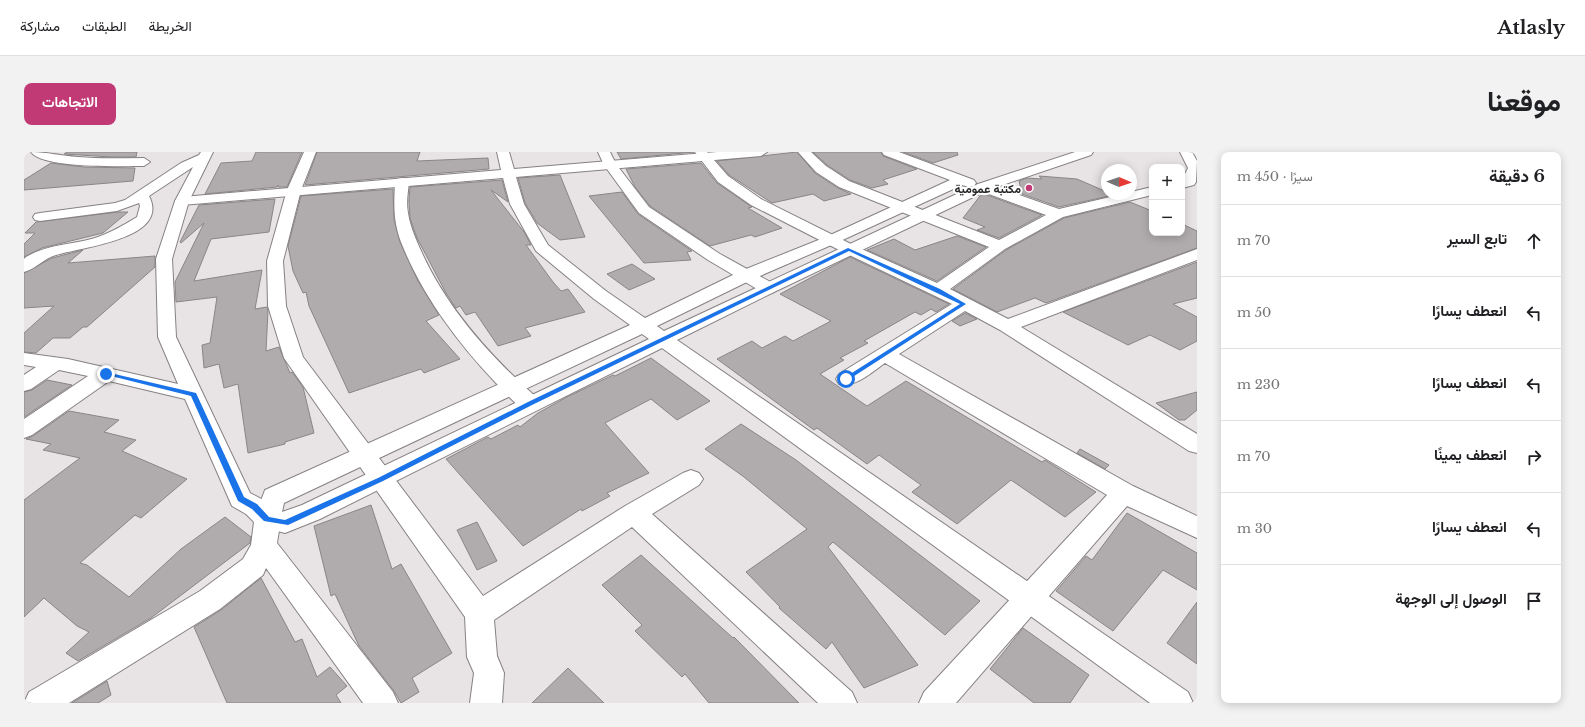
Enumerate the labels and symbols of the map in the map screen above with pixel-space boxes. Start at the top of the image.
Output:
north arrow [1101,164,1137,200]
place label: مكتبة عمومية [954,181,1021,197]
marker: مكتبة عمومية [1024,183,1034,193]
route end [97,365,115,383]
route start [837,370,855,388]

